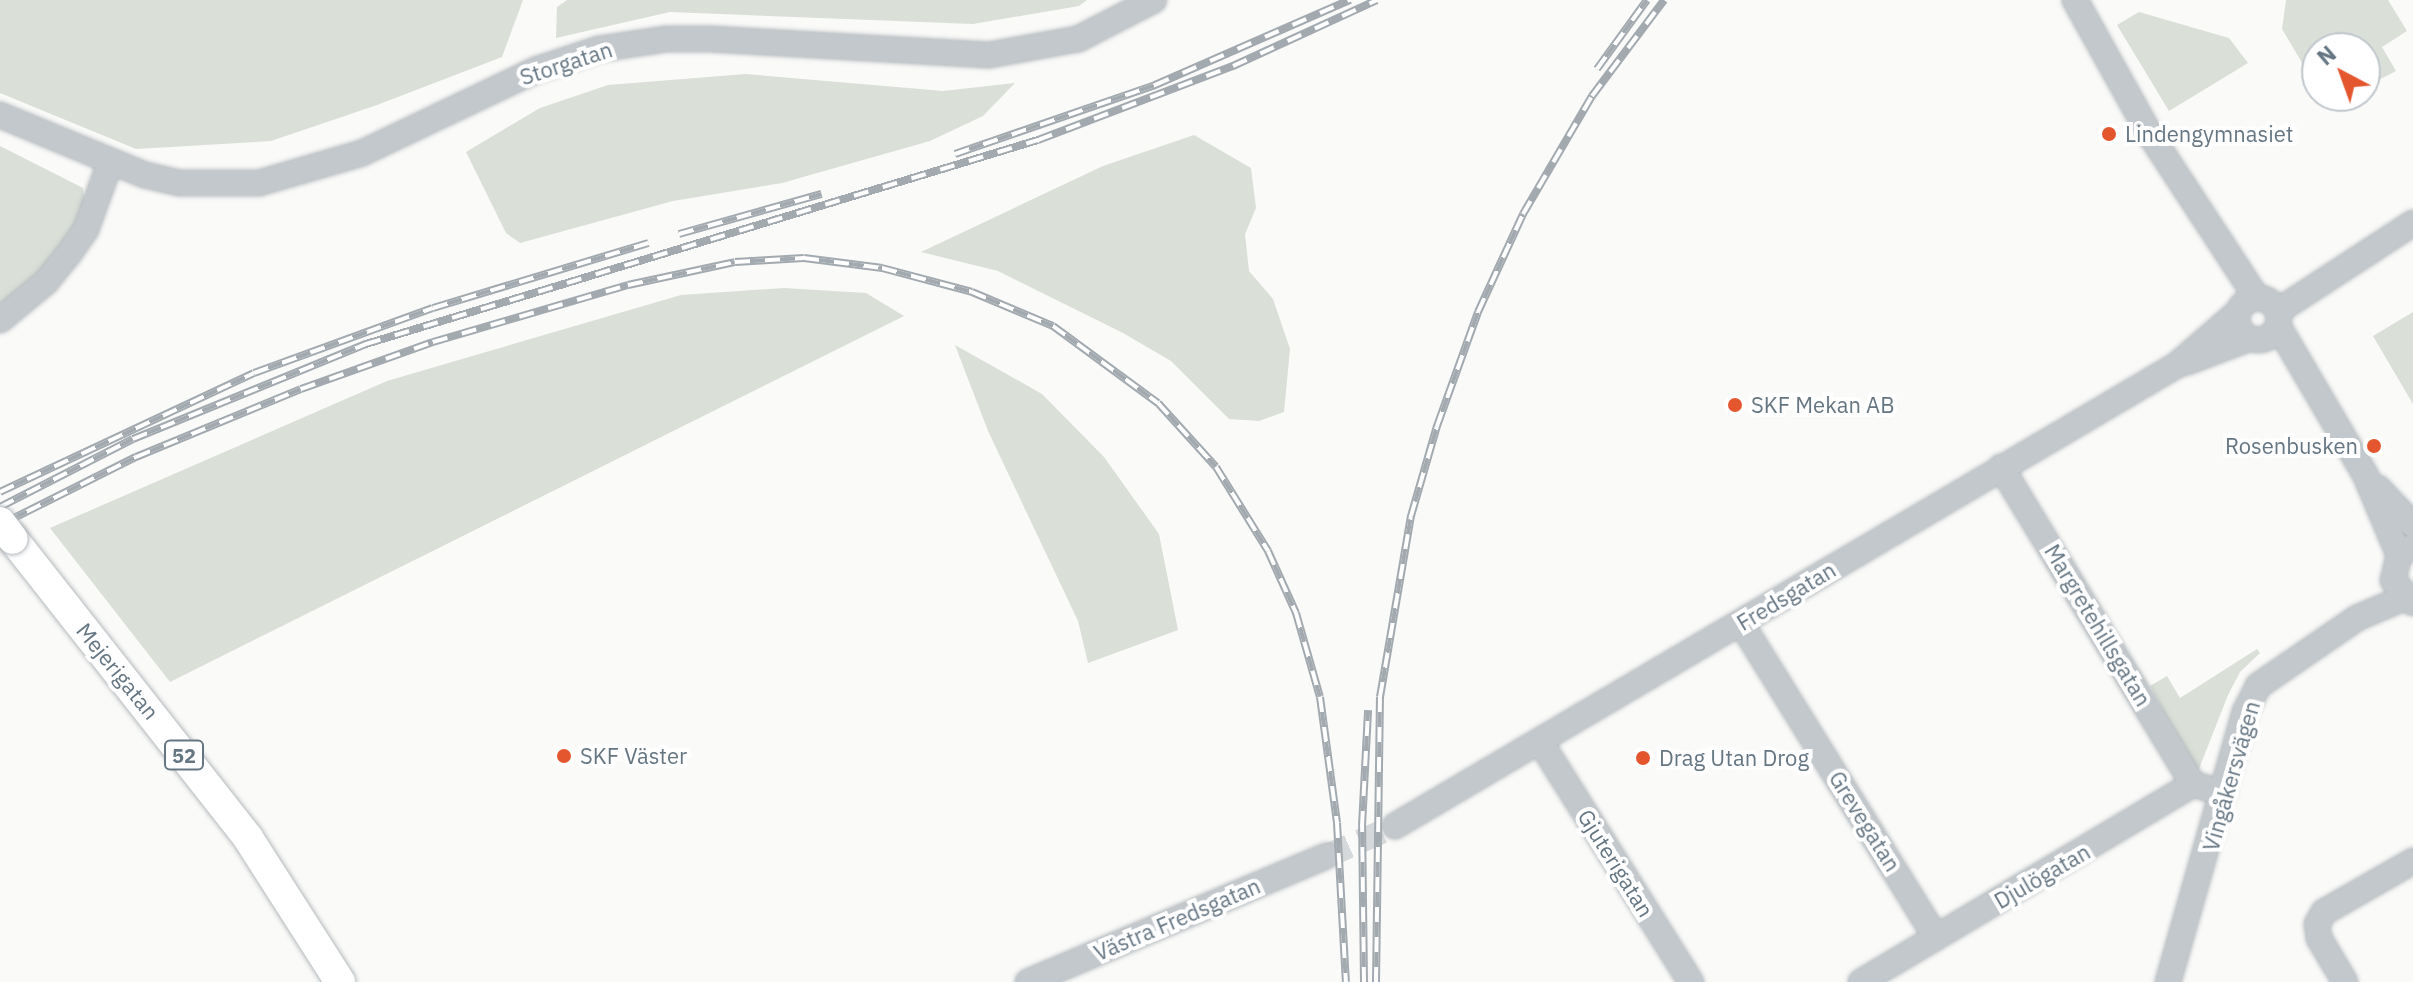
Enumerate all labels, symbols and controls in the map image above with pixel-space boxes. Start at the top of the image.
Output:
north arrow [2301,32,2381,112]
street label: Storgatan [516,36,616,90]
text: N [2311,39,2342,71]
place label: Lindengymnasiet [2125,121,2294,147]
marker: Lindengymnasiet [2100,125,2118,143]
place label: SKF Mekan AB [1751,392,1895,418]
marker: SKF Mekan AB [1726,396,1744,414]
place label: Rosenbusken [2225,433,2358,459]
marker: Rosenbusken [2365,437,2383,455]
street label: Margretehillsgatan [2039,539,2157,711]
street label: Fredsgatan [1732,556,1840,636]
street label: Mejerigatan [71,617,165,725]
street label: Vingåkersvägen [2197,698,2265,854]
road number: 52 [164,739,204,771]
place label: SKF Väster [580,743,687,769]
place label: Drag Utan Drog [1659,745,1809,771]
marker: SKF Väster [555,747,573,765]
marker: Drag Utan Drog [1634,749,1652,767]
street label: Grevegatan [1824,766,1906,876]
street label: Gjuterigatan [1573,804,1659,922]
street label: Djulögatan [1989,838,2095,914]
street label: Västra Fredsgatan [1090,872,1264,966]

